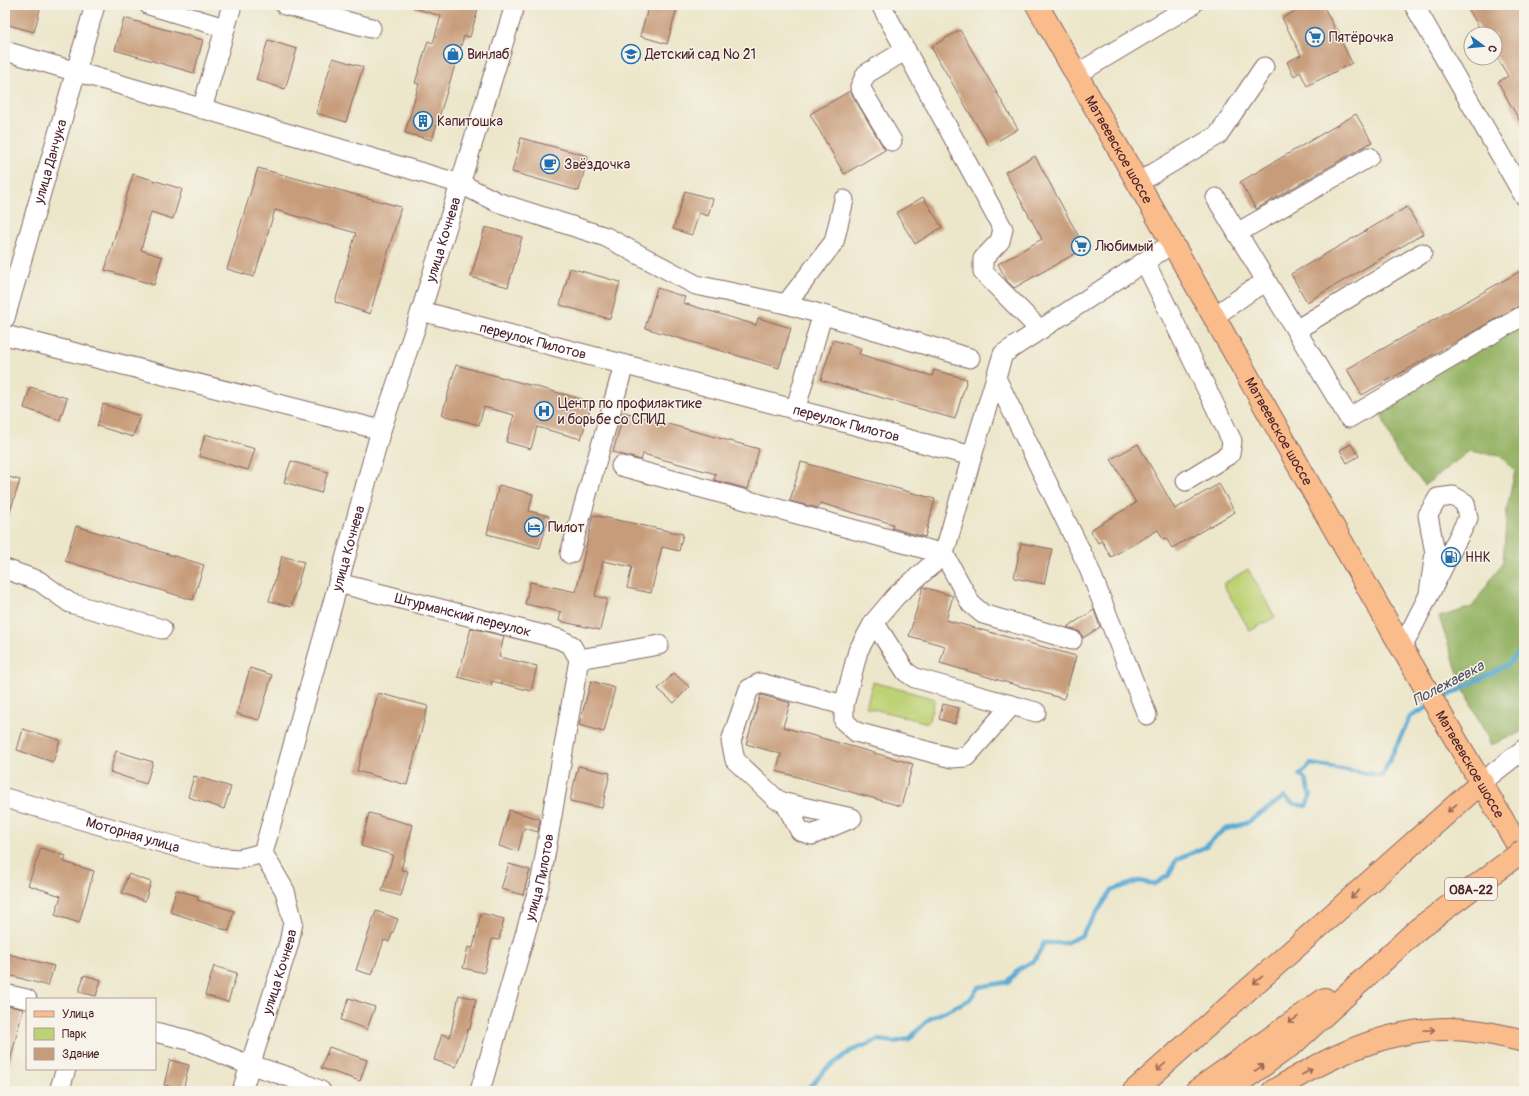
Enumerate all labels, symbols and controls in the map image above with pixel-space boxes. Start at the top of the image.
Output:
supermarket icon: Пятёрочка [1304,26,1326,48]
north arrow [1463,26,1503,66]
place label: Пятёрочка [1329,29,1393,46]
shop icon: Винлаб [442,43,464,65]
school or university icon: Детский сад № 21 [620,43,642,65]
text: С [1485,44,1499,54]
place label: Винлаб [467,46,510,63]
place label: Детский сад № 21 [644,46,756,63]
street label: Матвеевское шоссе [1081,93,1156,207]
building icon: Капитошка [412,110,434,132]
place label: Капитошка [437,113,503,130]
street label: улица Данчука [30,117,71,206]
cafe icon: Звёздочка [539,153,561,175]
place label: Звёздочка [564,156,630,173]
street label: улица Кочнева [422,195,464,285]
supermarket icon: Любимый [1070,235,1092,257]
place label: Любимый [1094,238,1154,255]
street label: переулок Пилотов [478,319,588,363]
street label: Матвеевское шоссе [1241,374,1316,489]
place label: Центр по профилактике и борьбе со СПИД [558,395,702,428]
hospital icon: Центр по профилактике и борьбе со СПИД [533,400,555,422]
street label: переулок Пилотов [791,401,902,446]
street label: улица Кочнева [328,504,369,594]
hotel icon: Пилот [523,516,545,538]
place label: Пилот [548,519,585,536]
fuel station icon: ННК [1440,546,1462,568]
place label: ННК [1465,549,1491,566]
street label: Штурманский переулок [393,590,533,641]
water label: Полежаевка [1409,656,1488,710]
street label: Матвеевское шоссе [1432,708,1508,821]
one-way arrow [1447,803,1457,812]
street label: Моторная улица [84,813,182,856]
street label: улица Пилотов [521,832,558,924]
road number: 08А-22 [1445,878,1497,900]
one-way arrow [1350,889,1360,899]
street label: улица Кочнева [259,928,300,1017]
one-way arrow [1253,976,1263,985]
legend [26,998,156,1070]
text: Улица [62,1007,94,1022]
one-way arrow [1288,1016,1299,1024]
one-way arrow [1422,1026,1435,1034]
text: Парк [62,1027,87,1042]
text: Здание [62,1047,99,1062]
one-way arrow [1155,1062,1166,1071]
one-way arrow [1253,1064,1264,1072]
one-way arrow [1301,1067,1313,1075]

